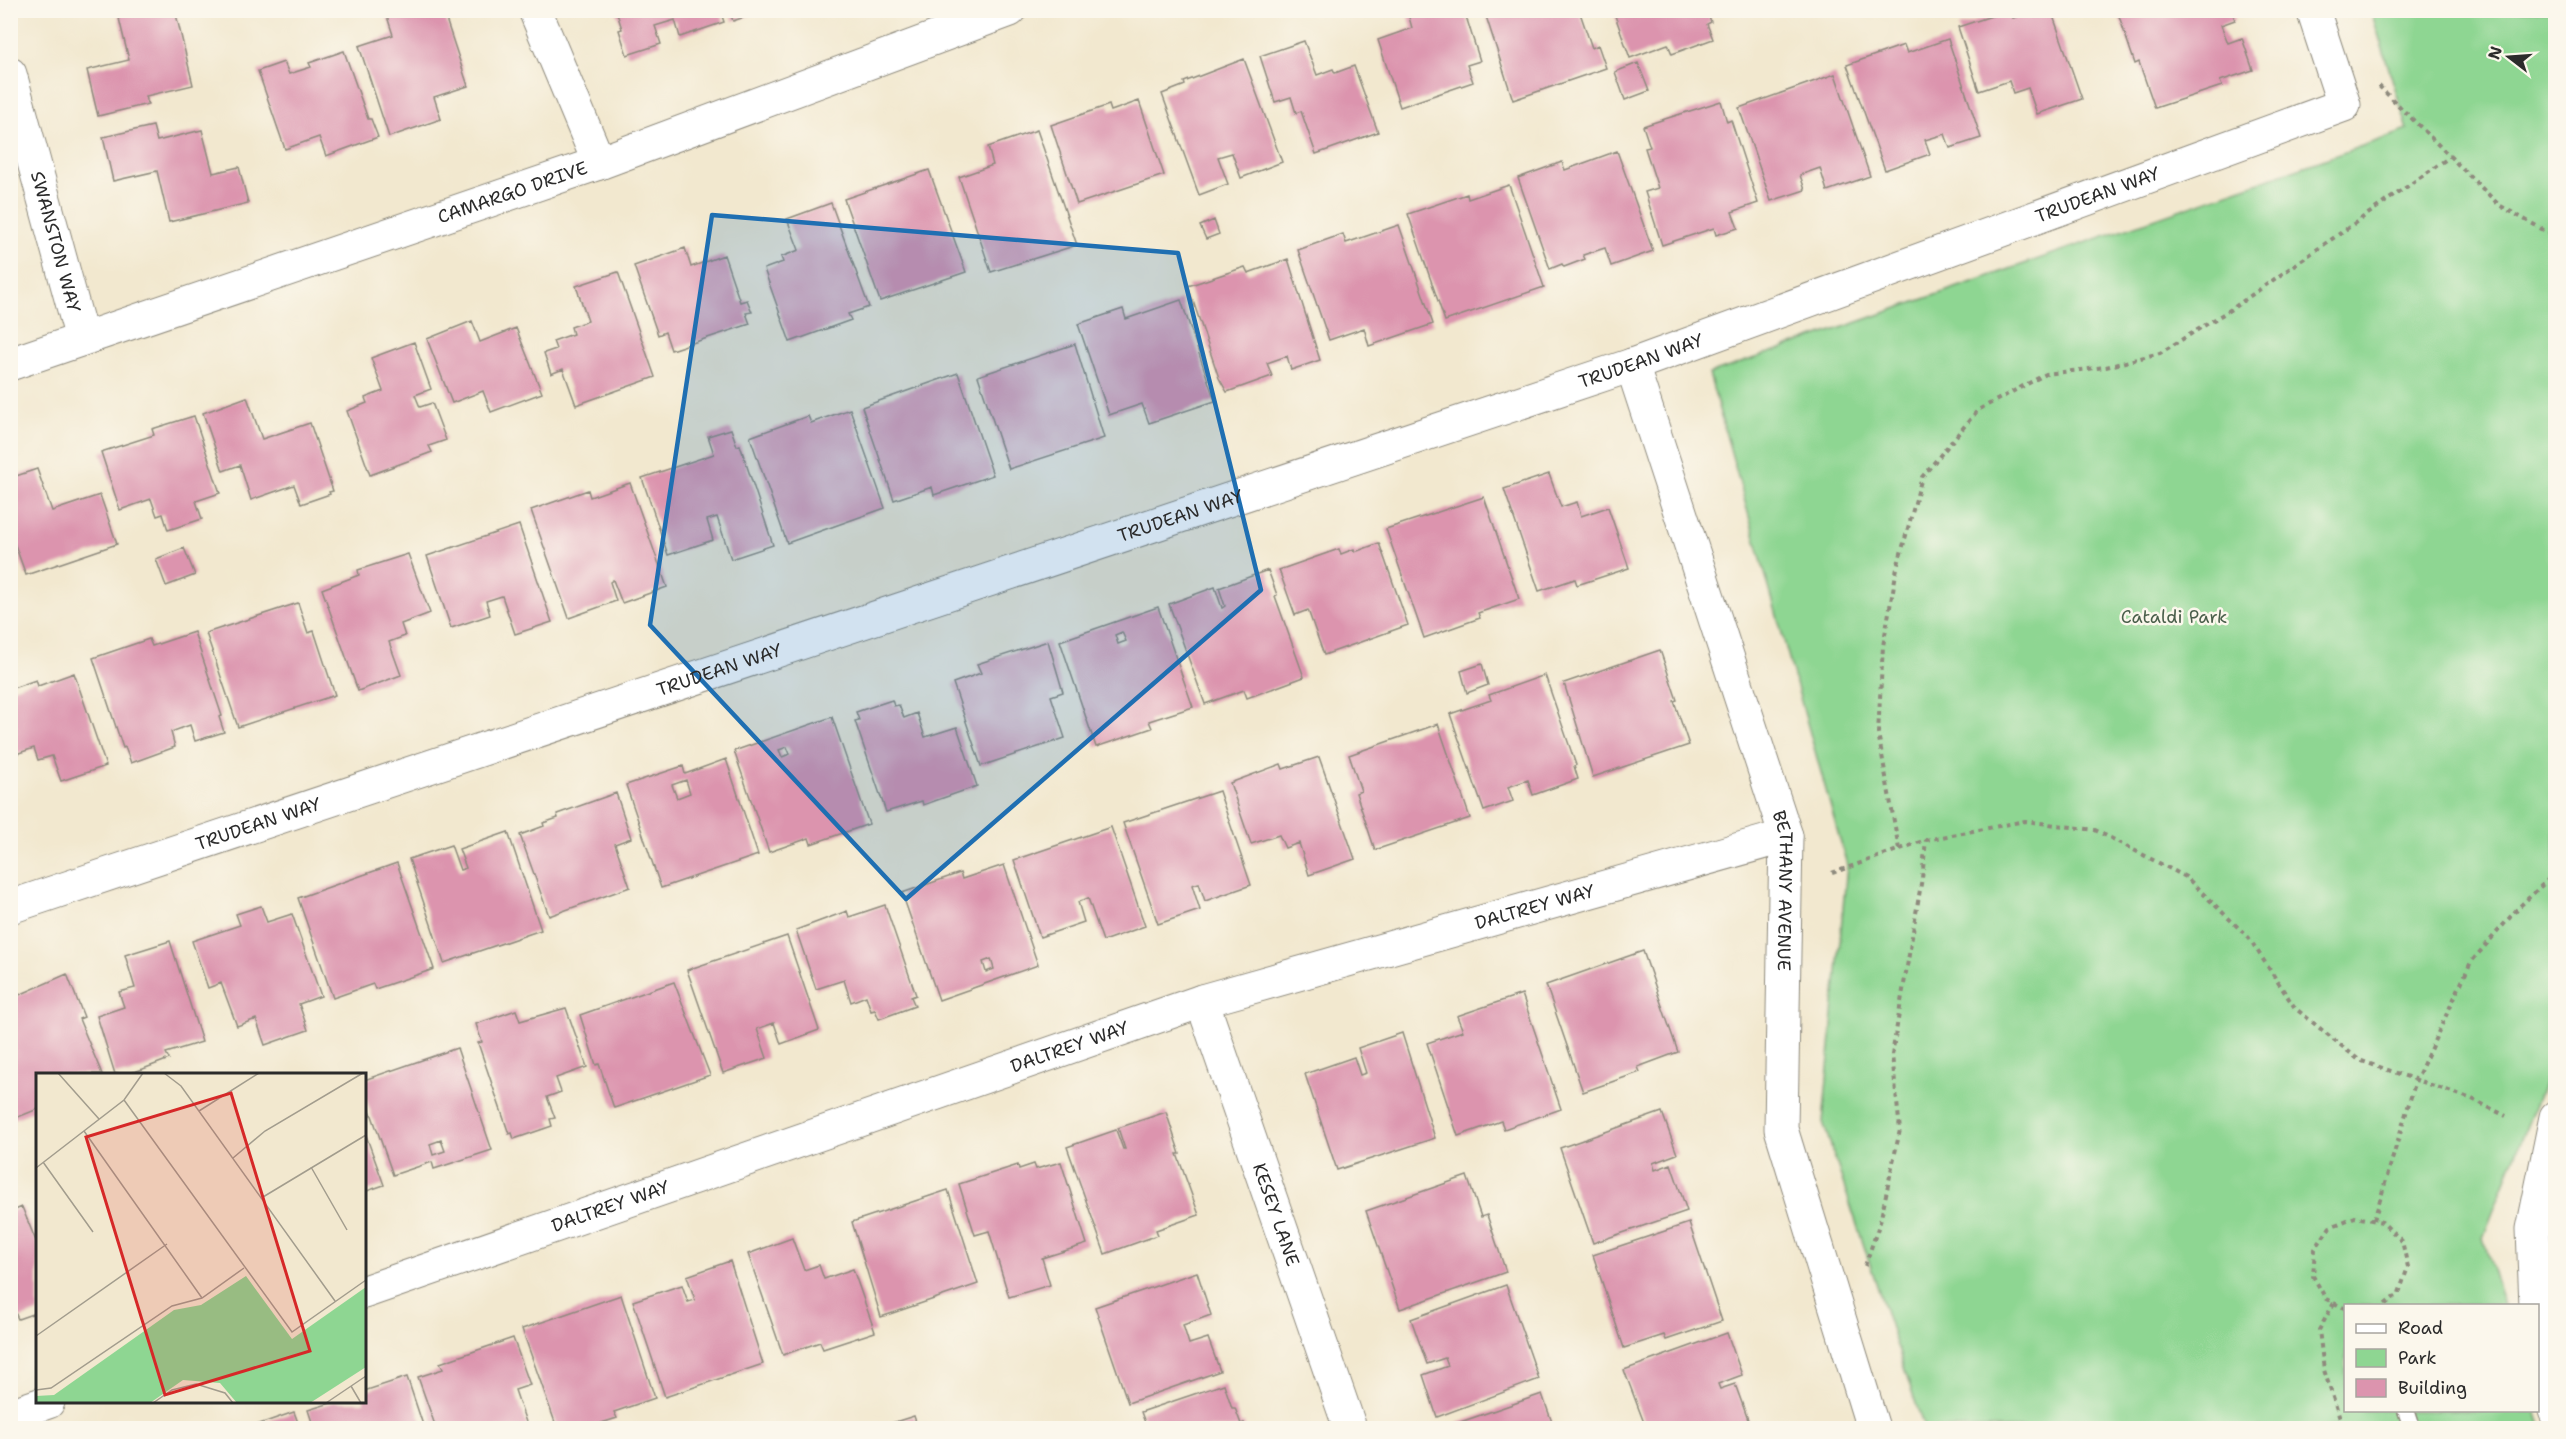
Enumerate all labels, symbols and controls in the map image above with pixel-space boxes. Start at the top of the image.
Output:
north arrow [2479,27,2539,87]
text: N [2483,44,2507,62]
street label: CAMARGO DRIVE [434,156,591,229]
street label: TRUDEAN WAY [2032,161,2163,229]
street label: SWANSTON WAY [25,169,86,315]
street label: TRUDEAN WAY [1576,328,1707,394]
street label: TRUDEAN WAY [1115,484,1246,548]
park label: Cataldi Park [2121,605,2227,629]
street label: TRUDEAN WAY [654,638,785,702]
street label: TRUDEAN WAY [193,792,324,856]
street label: BETHANY AVENUE [1766,807,1798,971]
street label: DALTREY WAY [1472,879,1598,935]
street label: DALTREY WAY [1007,1015,1132,1079]
inset map [36,1073,366,1403]
street label: KESEY LANE [1247,1160,1305,1269]
street label: DALTREY WAY [548,1175,673,1238]
legend [2344,1304,2539,1412]
text: Road [2398,1316,2443,1340]
text: Park [2398,1346,2437,1370]
text: Building [2398,1376,2467,1400]

